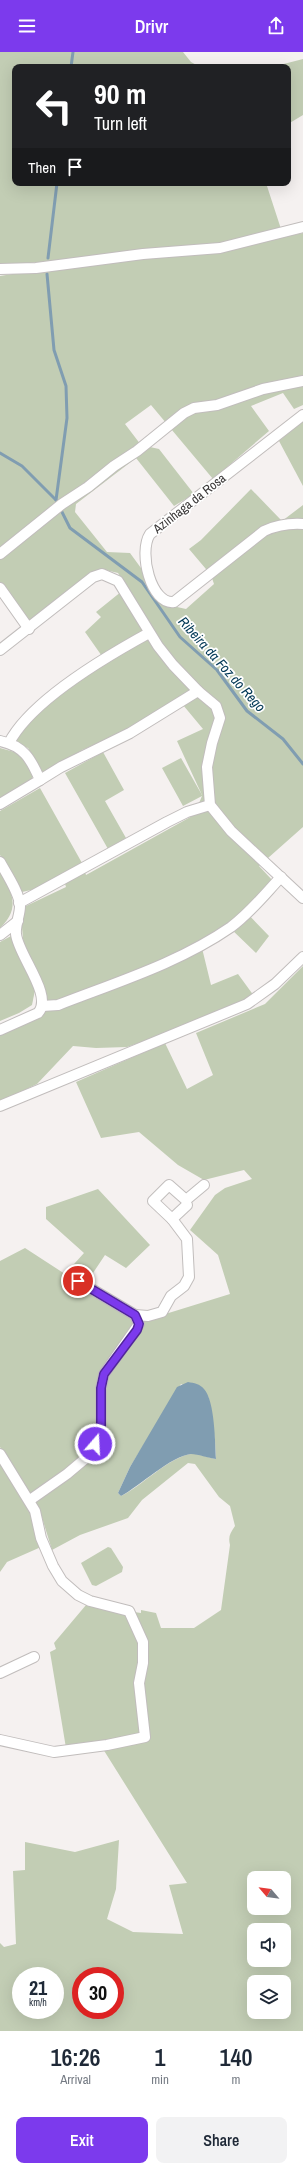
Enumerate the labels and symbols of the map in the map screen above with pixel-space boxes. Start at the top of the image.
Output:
street label: Azinhaga da Rosa [149,470,229,538]
water label: Ribeira da Foz do Rego [174,613,270,715]
pin [61,1264,95,1298]
position arrow [74,1423,116,1465]
north arrow [247,1871,291,1915]
speed limit sign: 30 [72,1967,124,2019]

